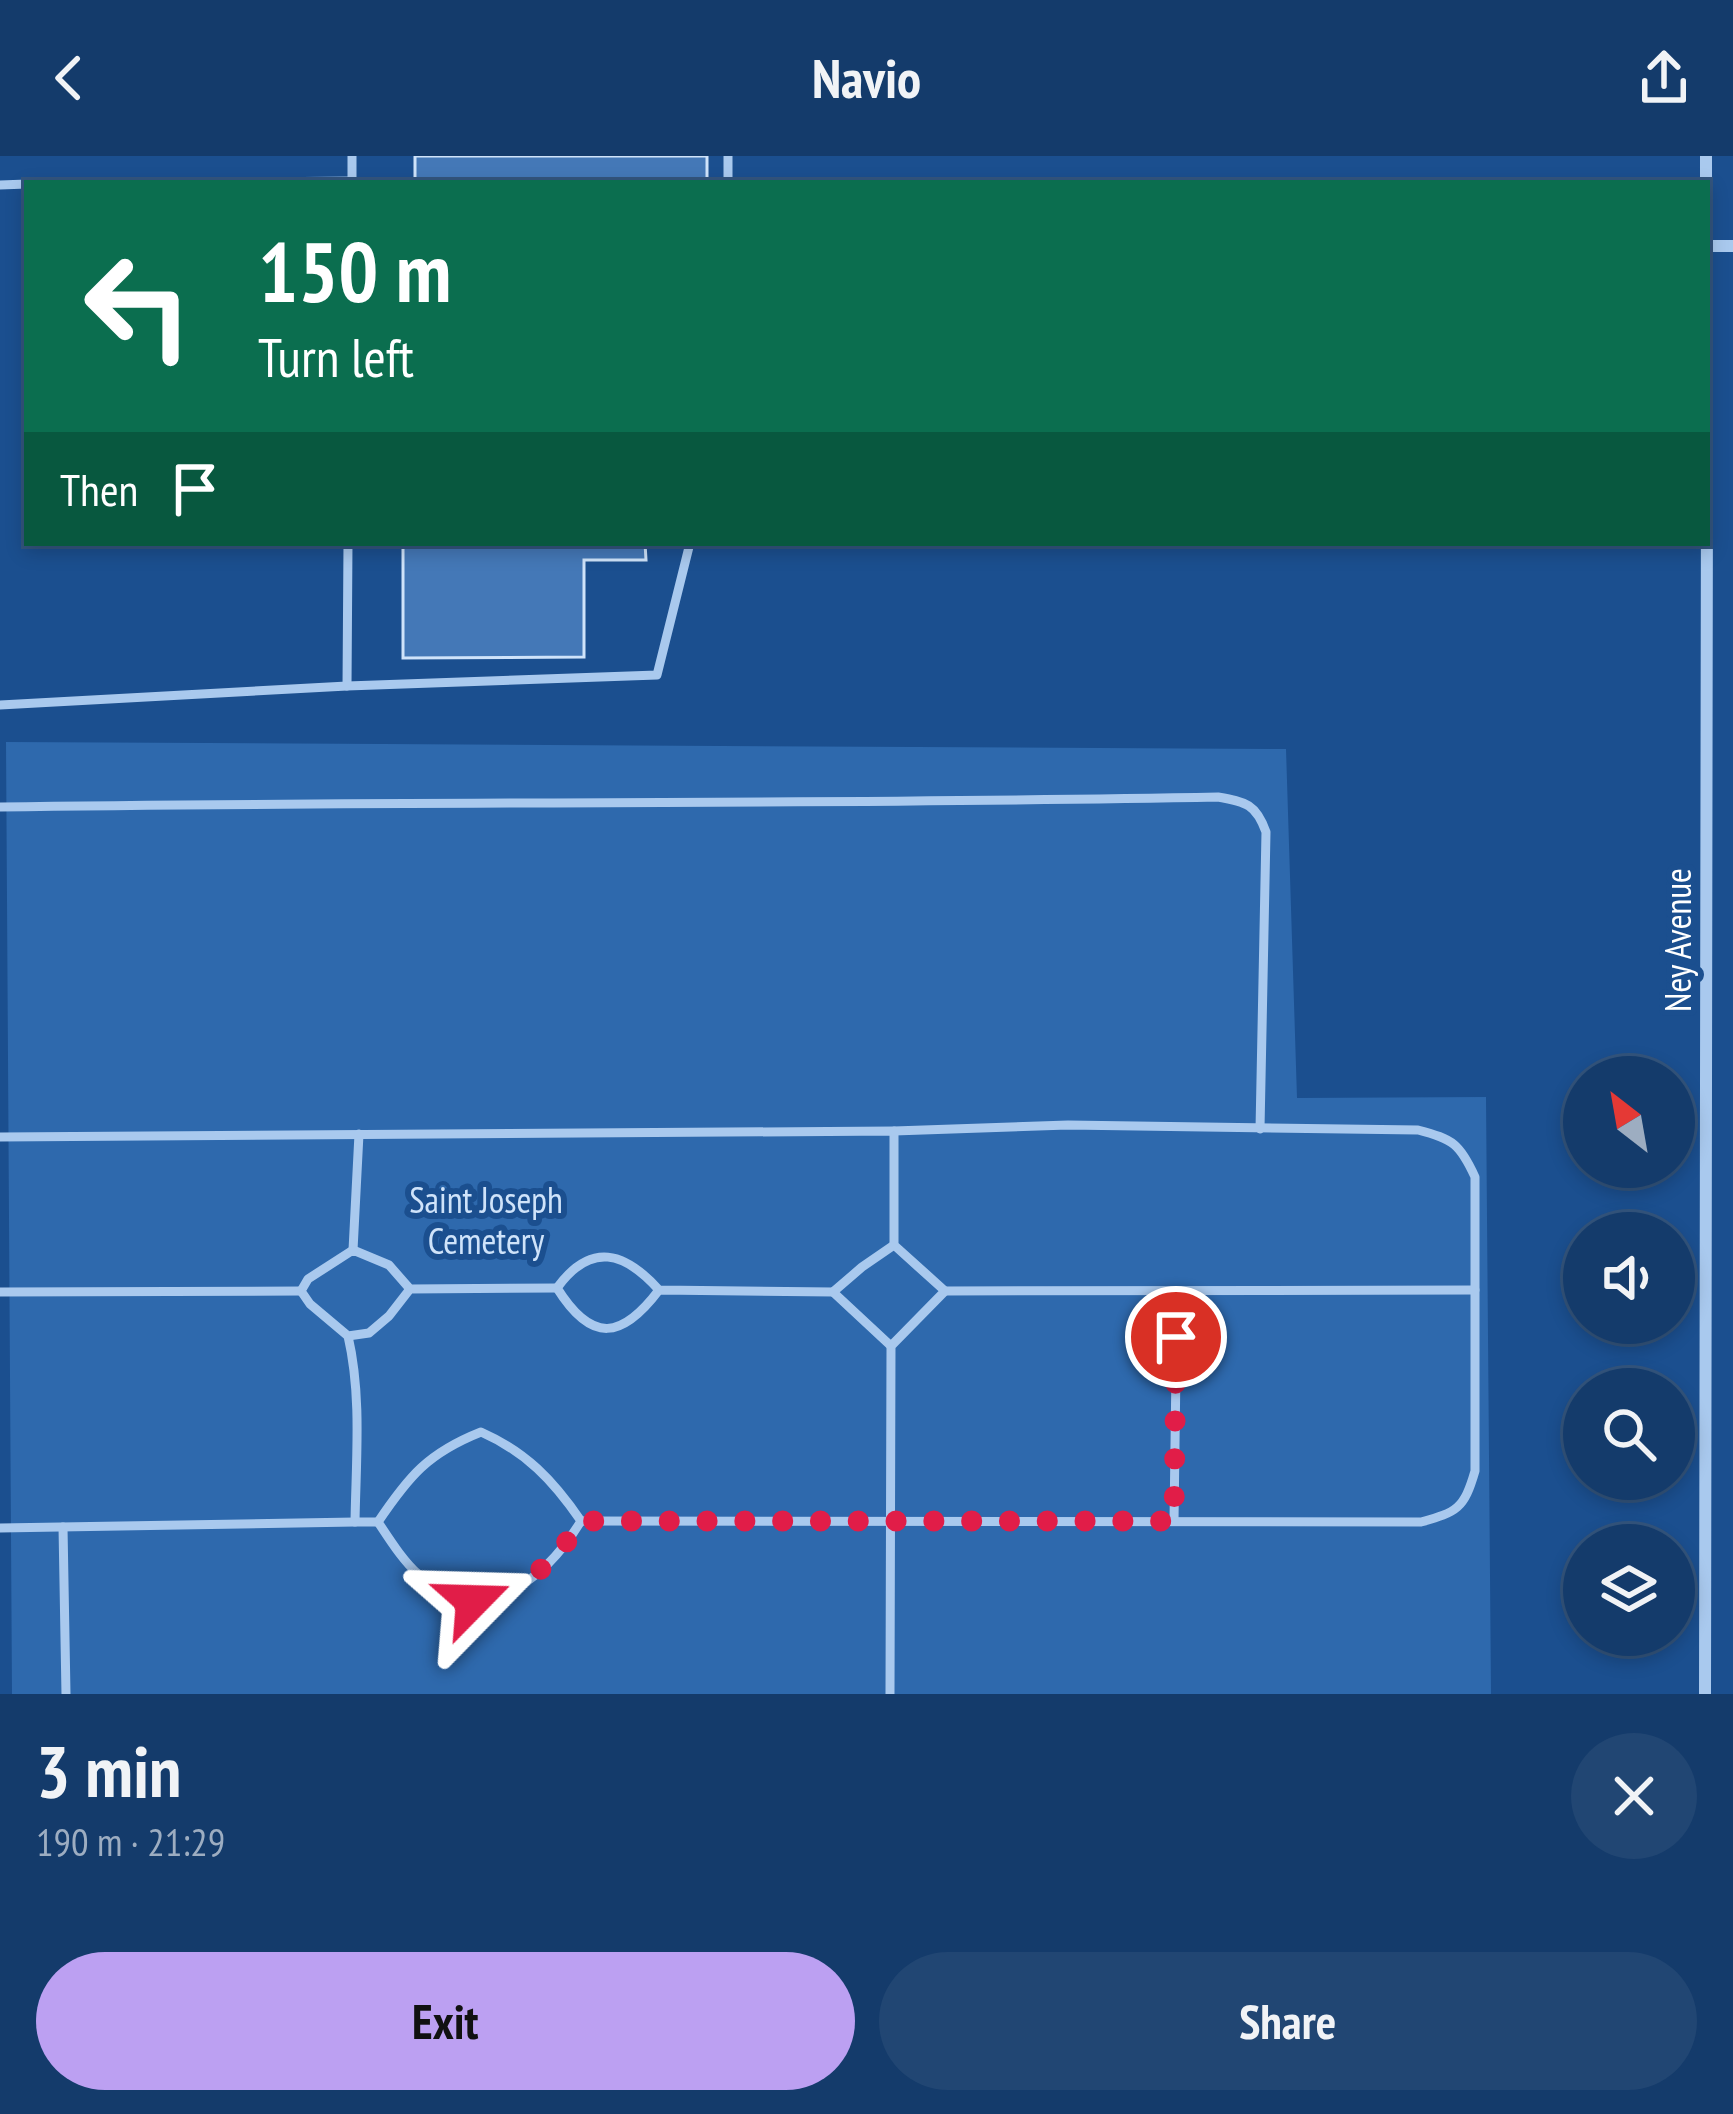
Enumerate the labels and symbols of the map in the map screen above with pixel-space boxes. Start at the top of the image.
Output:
street label: Ney Avenue [1654,868,1701,1012]
north arrow [1563,1056,1695,1188]
park label: Saint Joseph Cemetery [409,1176,563,1264]
pin [1125,1286,1227,1388]
position arrow [410,1538,536,1664]

